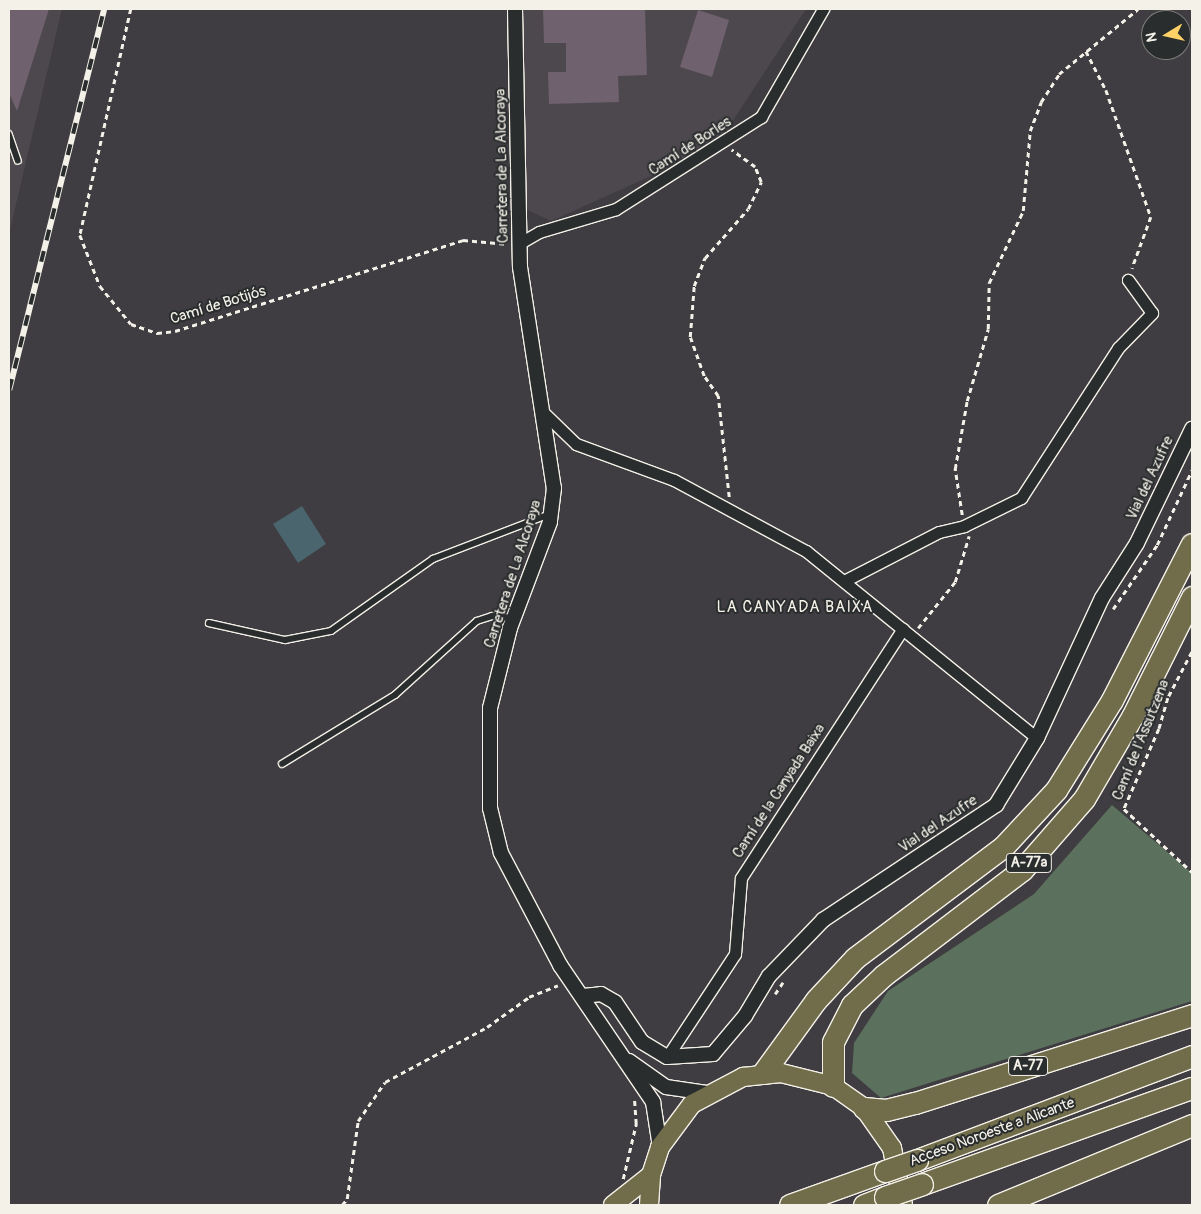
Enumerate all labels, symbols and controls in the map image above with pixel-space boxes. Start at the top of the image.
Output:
north arrow [1141,10,1191,60]
text: N [1143,31,1161,43]
street label: Carretera de La Alcoraya [492,89,512,243]
street label: Camí de Borles [645,113,735,179]
street label: Camí de Botijós [168,282,268,328]
street label: Vial del Azufre [1123,433,1177,523]
street label: Carretera de La Alcoraya [481,498,545,650]
district label: LA CANYADA BAIXA [715,597,875,617]
street label: Camí de l'Assutzena [1109,677,1173,803]
street label: Camí de la Canyada Baixa [729,720,829,862]
street label: Vial del Azufre [895,791,981,857]
road number: A-77a [1005,851,1053,874]
road number: A-77 [1008,1054,1048,1078]
street label: Acceso Noroeste a Alicante [907,1094,1077,1170]

